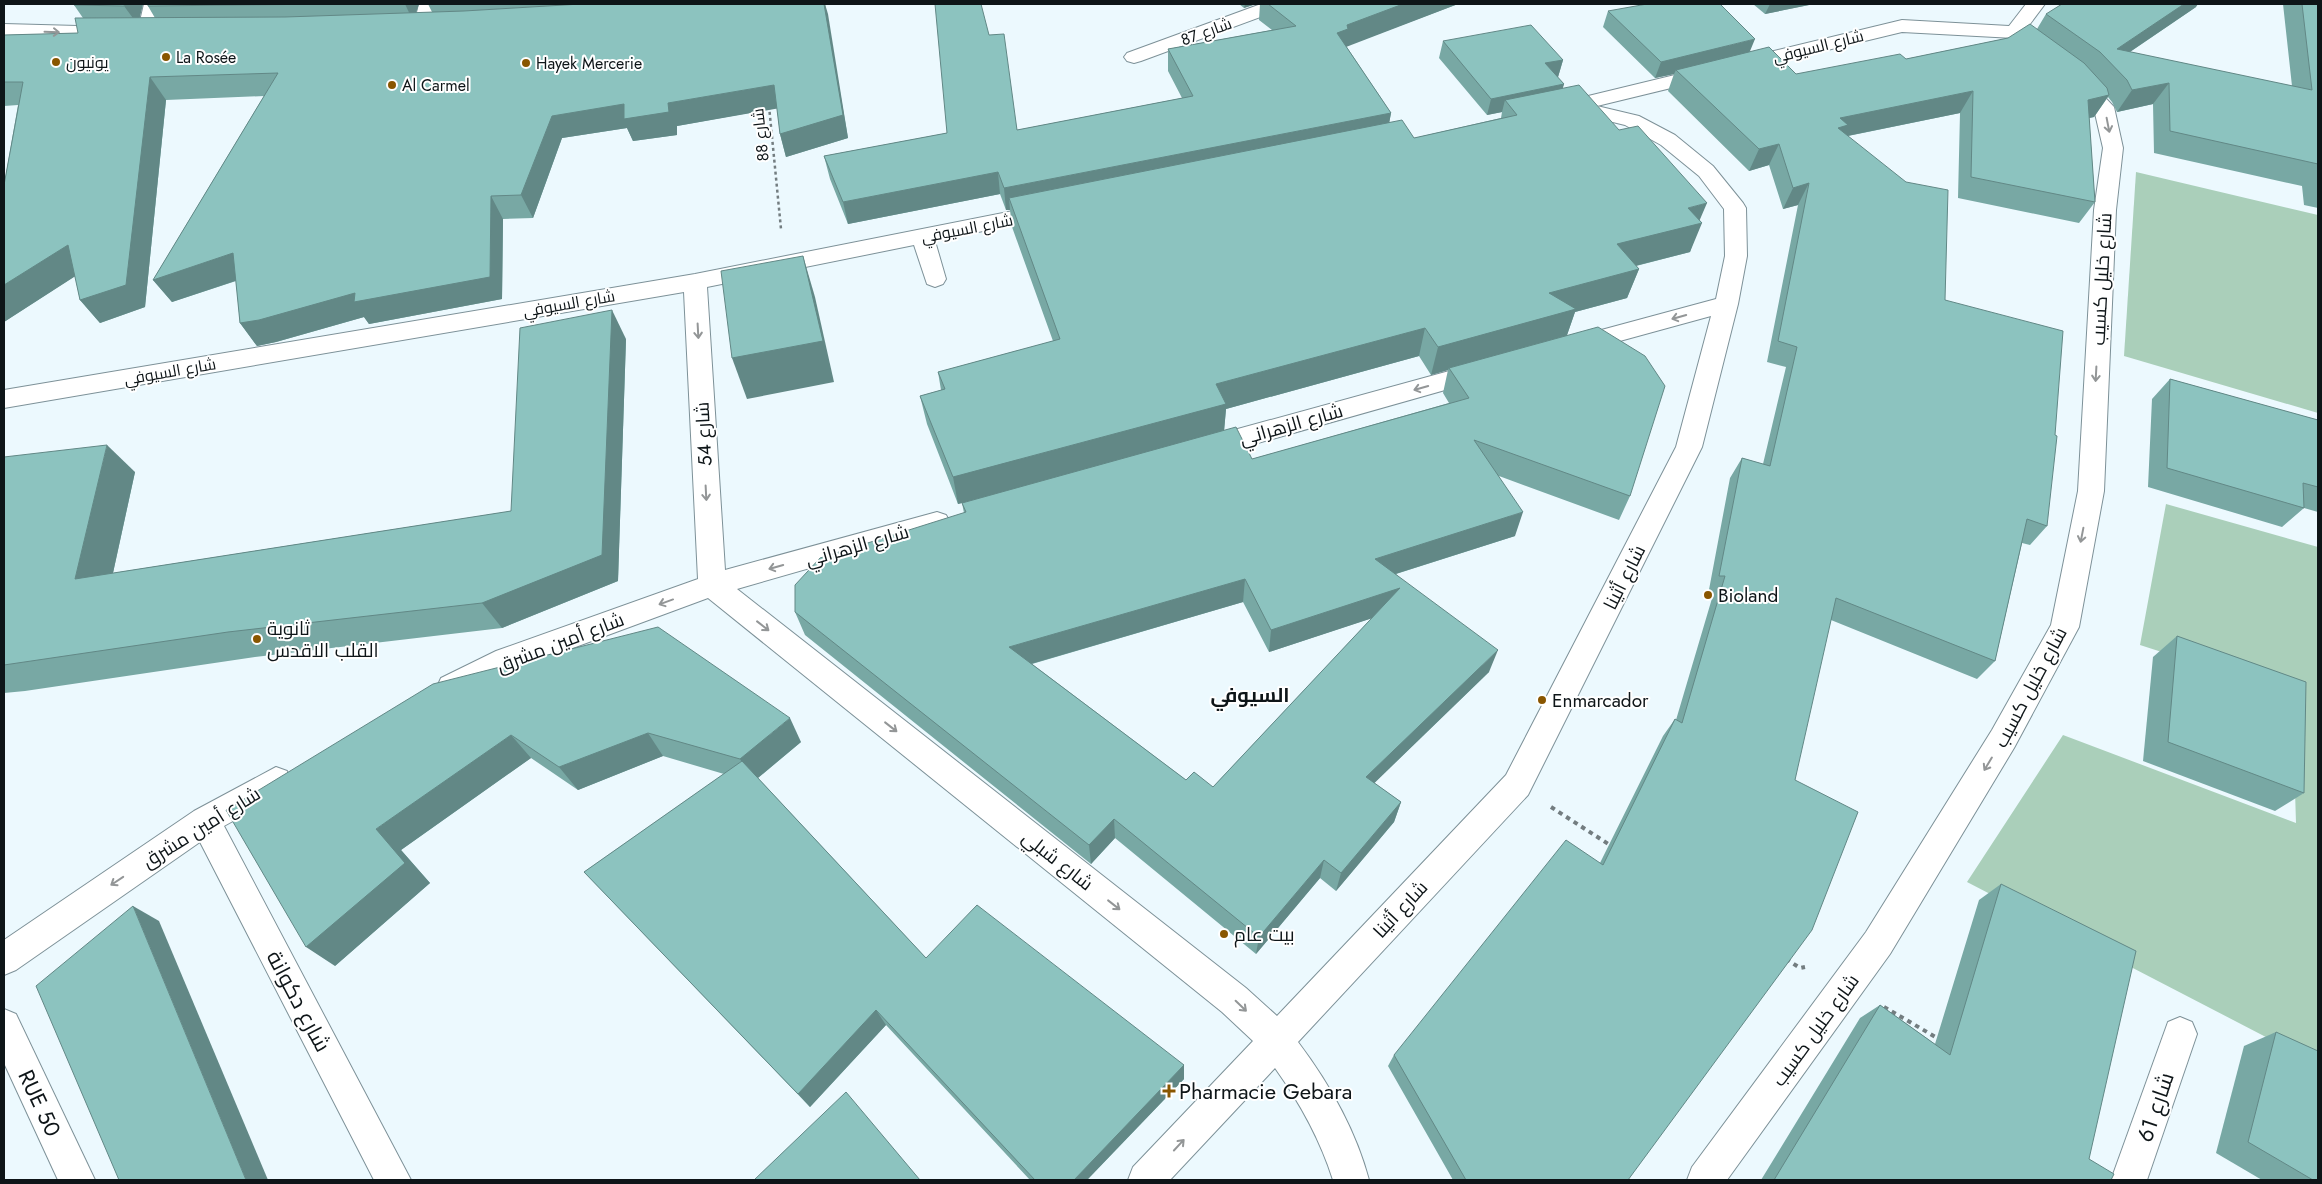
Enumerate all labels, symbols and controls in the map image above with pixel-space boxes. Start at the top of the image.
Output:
street label: شارع 87 [1177,12,1235,51]
street label: شارع السيوفي [1770,24,1866,71]
one-way arrow [44,27,60,36]
place label: La Rosée [176,46,236,69]
place label: يونيون [66,51,109,74]
marker: La Rosée [160,51,172,63]
place label: Hayek Mercerie [536,52,642,75]
marker: يونيون [50,56,62,68]
marker: Hayek Mercerie [520,57,532,69]
place label: Al Carmel [402,74,470,97]
marker: Al Carmel [386,79,398,91]
street label: شارع 88 [746,107,775,163]
one-way arrow [2104,116,2113,132]
street label: شارع السيوفي [919,208,1015,251]
street label: شارع خليل كسيب [2085,212,2118,346]
street label: شارع السيوفي [521,284,617,325]
one-way arrow [1671,312,1687,322]
one-way arrow [693,323,702,339]
street label: شارع السيوفي [122,352,218,393]
one-way arrow [2092,365,2101,381]
one-way arrow [1414,384,1430,394]
street label: شارع الزهراني [1236,397,1346,453]
street label: شارع 54 [688,401,719,467]
one-way arrow [702,485,711,501]
street label: شارع الزهراني [802,518,912,574]
one-way arrow [2077,527,2086,543]
street label: شارع أثينا [1597,540,1652,614]
one-way arrow [768,563,784,573]
place label: Bioland [1718,582,1778,609]
marker: Bioland [1702,589,1714,601]
one-way arrow [658,598,674,607]
street label: شارع أمين مشرق [492,606,628,679]
place label: ثانوية القلب الاقدس [267,615,379,664]
one-way arrow [757,621,770,632]
street label: شارع خليل كسيب [1987,622,2074,752]
marker: ثانوية القلب الاقدس [251,633,263,645]
district label: السيوفي [1210,681,1290,711]
place label: Enmarcador [1552,687,1649,714]
marker: Enmarcador [1536,694,1548,706]
one-way arrow [884,722,897,733]
one-way arrow [1983,756,1993,770]
street label: شارع أمين مشرق [137,780,266,875]
street label: شارع شبلي [1016,824,1099,898]
street label: شارع أثينا [1367,875,1434,944]
one-way arrow [111,876,125,886]
one-way arrow [1107,899,1120,910]
place label: بيت عام [1234,921,1295,948]
marker: بيت عام [1218,928,1230,940]
street label: شارع دكوانة [259,945,339,1057]
street label: شارع خليل كسيب [1765,969,1865,1092]
one-way arrow [1234,1000,1247,1012]
street label: RUE 50 [11,1064,69,1142]
street label: شارع 61 [2128,1068,2182,1146]
place label: Pharmacie Gebara [1179,1075,1352,1107]
marker: Pharmacie Gebara [1163,1085,1175,1097]
one-way arrow [1173,1138,1185,1151]

